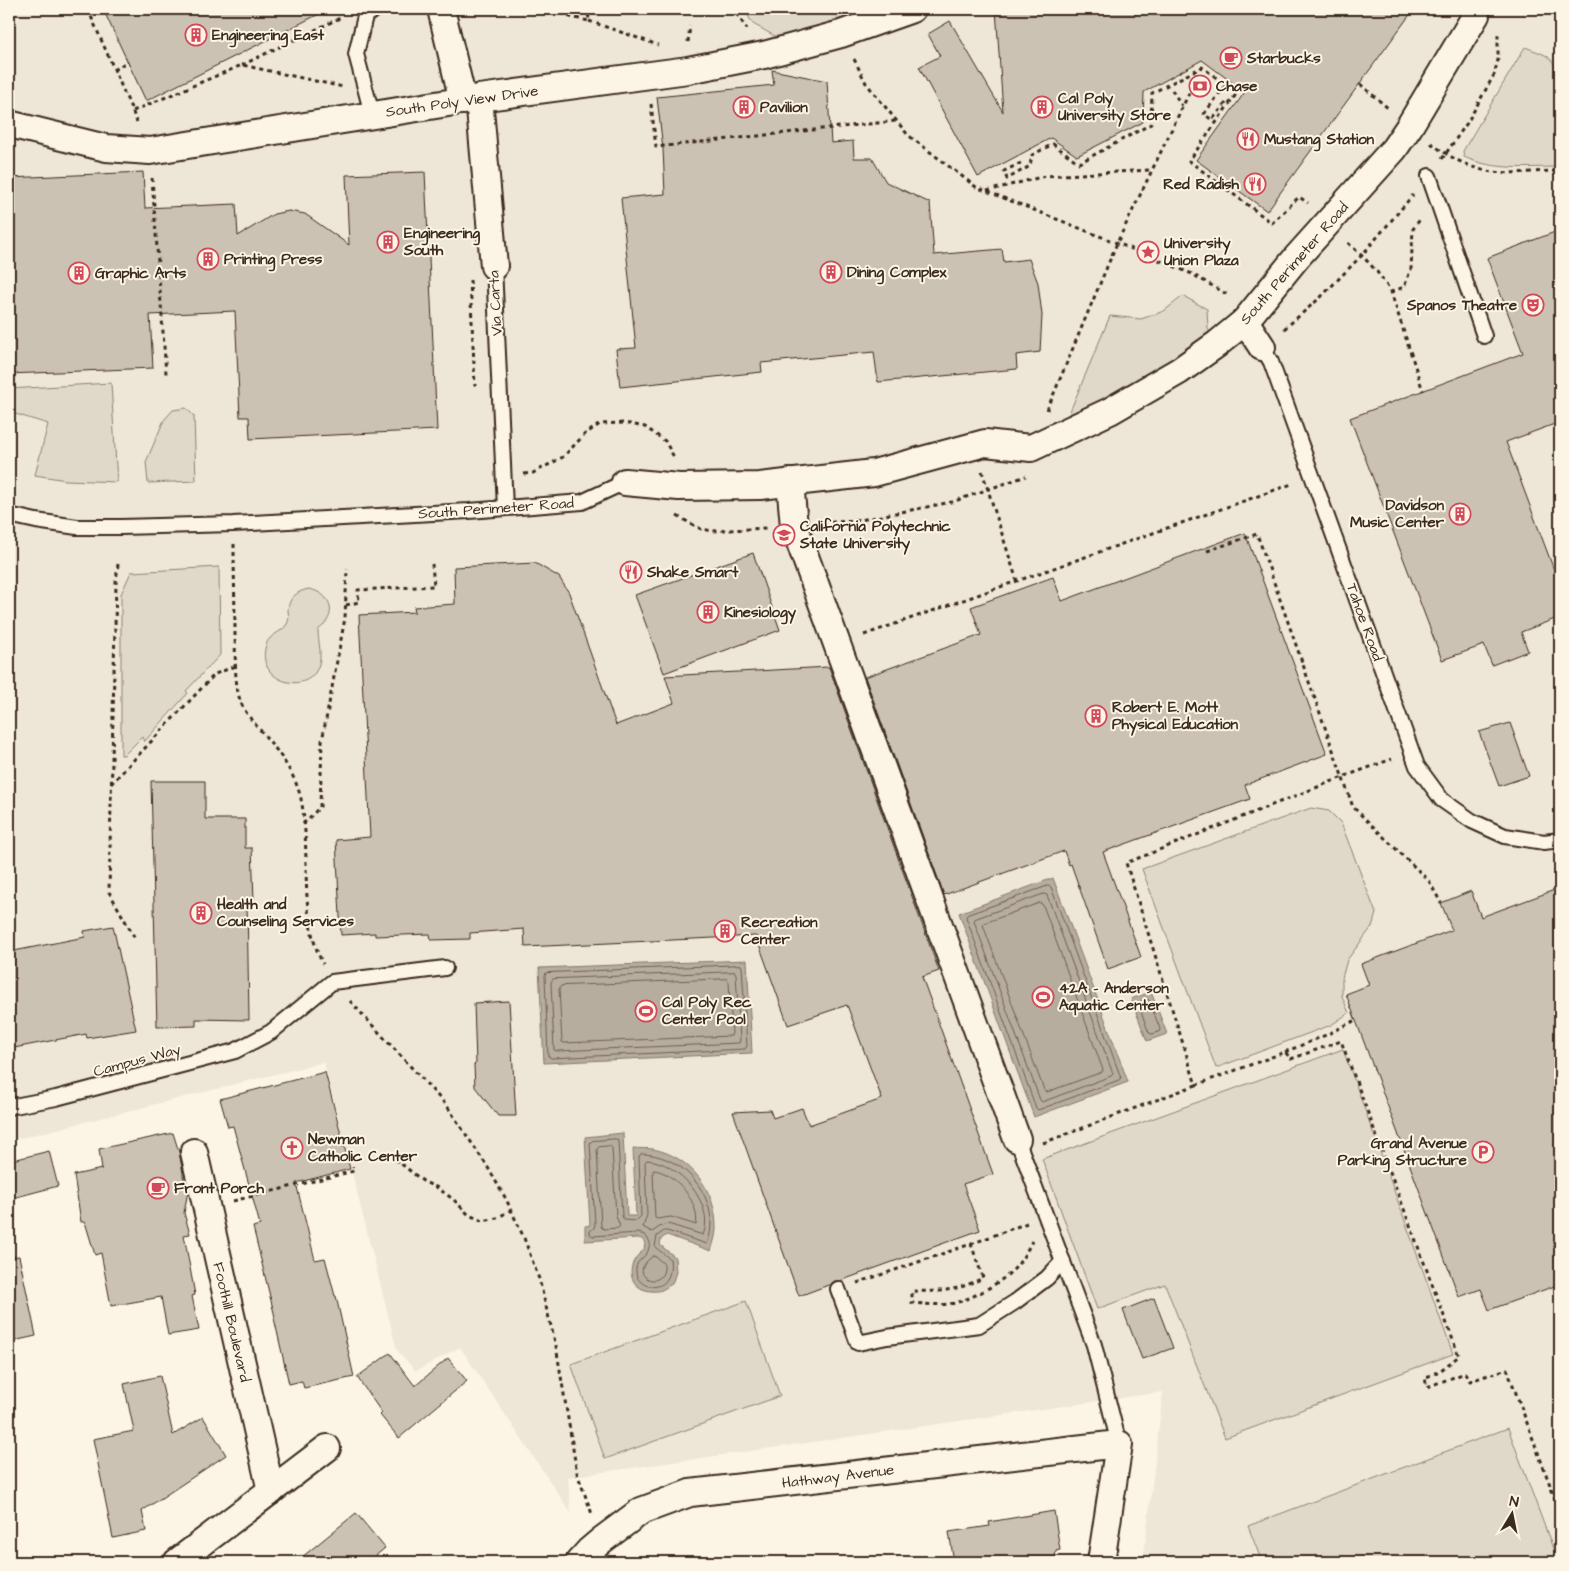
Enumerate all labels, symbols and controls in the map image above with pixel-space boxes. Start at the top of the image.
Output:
building icon: Engineering East [184,23,208,47]
place label: Engineering East [212,25,325,48]
cafe icon: Starbucks [1219,46,1243,70]
place label: Starbucks [1246,48,1321,69]
bank icon: Chase [1188,74,1212,98]
place label: Chase [1216,76,1257,97]
street label: South Poly View Drive [384,80,540,124]
place label: Cal Poly University Store [1058,88,1171,127]
building icon: Pavilion [732,95,756,119]
building icon: Cal Poly University Store [1030,95,1054,119]
place label: Pavilion [760,97,808,118]
restaurant icon: Mustang Station [1236,127,1260,151]
place label: Mustang Station [1264,129,1375,152]
restaurant icon: Red Radish [1243,172,1267,196]
place label: Red Radish [1163,174,1240,195]
street label: South Perimeter Road [1235,197,1354,329]
place label: Engineering South [403,223,480,261]
building icon: Engineering South [376,230,400,254]
place label: University Union Plaza [1164,233,1239,271]
place icon: University Union Plaza [1136,240,1160,264]
building icon: Printing Press [196,247,220,271]
place label: Printing Press [224,249,323,272]
building icon: Dining Complex [819,260,843,284]
building icon: Graphic Arts [67,261,91,285]
place label: Dining Complex [847,262,948,285]
place label: Graphic Arts [95,263,187,284]
street label: Via Carta [483,269,508,336]
theatre icon: Spanos Theatre [1521,293,1545,317]
place label: Spanos Theatre [1406,295,1517,316]
street label: South Perimeter Road [417,493,575,524]
place label: Davidson Music Center [1350,495,1445,533]
building icon: Davidson Music Center [1448,502,1472,526]
place label: California Polytechnic State University [799,516,951,555]
school or university icon: California Polytechnic State University [772,523,796,547]
restaurant icon: Shake Smart [619,560,643,584]
place label: Shake Smart [646,562,739,583]
street label: Tahoe Road [1341,580,1388,664]
building icon: Kinesiology [696,600,720,624]
place label: Kinesiology [724,602,797,625]
place label: Robert E. Mott Physical Education [1112,697,1239,736]
building icon: Robert E. Mott Physical Education [1084,704,1108,728]
place label: Health and Counseling Services [217,894,354,934]
building icon: Health and Counseling Services [189,901,213,925]
place label: Recreation Center [741,912,818,950]
building icon: Recreation Center [713,919,737,943]
place label: 42A - Anderson Aquatic Center [1059,978,1169,1016]
sports icon: 42A - Anderson Aquatic Center [1031,985,1055,1009]
place label: Cal Poly Rec Center Pool [662,992,752,1030]
sports icon: Cal Poly Rec Center Pool [634,999,658,1023]
street label: Campus Way [91,1039,183,1083]
place label: Newman Catholic Center [308,1129,418,1167]
place label: Grand Avenue Parking Structure [1338,1133,1467,1173]
church icon: Newman Catholic Center [280,1136,304,1160]
parking icon: Grand Avenue Parking Structure [1471,1140,1495,1164]
cafe icon: Front Porch [146,1176,170,1200]
place label: Front Porch [174,1178,264,1199]
street label: Foothill Boulevard [208,1260,256,1384]
street label: Hathway Avenue [781,1459,896,1495]
north arrow [1486,1488,1536,1538]
text: N [1508,1492,1520,1513]

